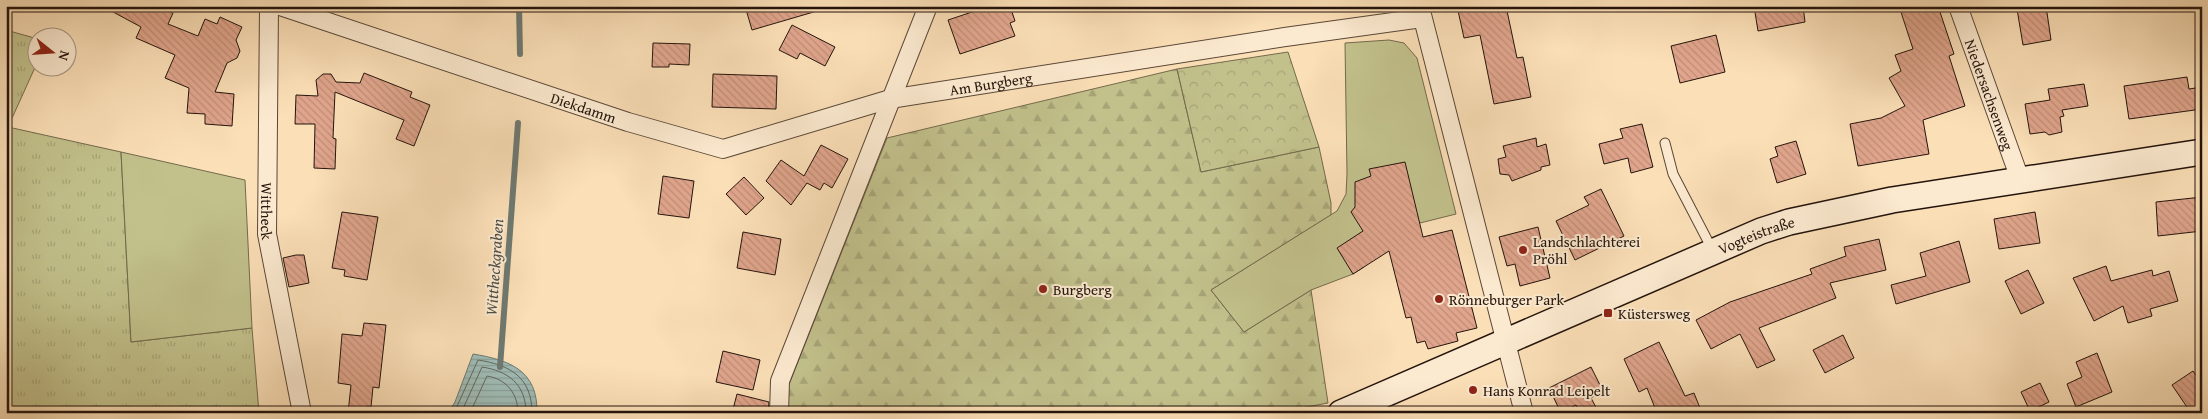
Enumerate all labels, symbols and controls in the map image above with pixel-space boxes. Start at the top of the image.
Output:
north arrow [28,28,78,78]
street label: Niedersachsenweg [1960,36,2019,153]
text: N [53,48,75,64]
street label: Am Burgberg [948,66,1034,100]
street label: Diekdamm [548,87,620,128]
street label: Wittheck [256,182,278,242]
street label: Vogteistraße [1714,211,1796,259]
water label: Wittheckgraben [479,218,509,316]
place label: Landschlachterei Pröhl [1533,231,1640,269]
marker: Landschlachterei Pröhl [1517,244,1529,256]
place label: Burgberg [1053,279,1112,300]
marker: Burgberg [1037,283,1049,295]
place label: Rönneburger Park [1449,289,1565,310]
marker: Rönneburger Park [1433,293,1445,305]
place label: Küstersweg [1618,303,1691,324]
marker: Küstersweg [1602,307,1614,319]
place label: Hans Konrad Leipelt [1483,380,1611,401]
marker: Hans Konrad Leipelt [1467,384,1479,396]

